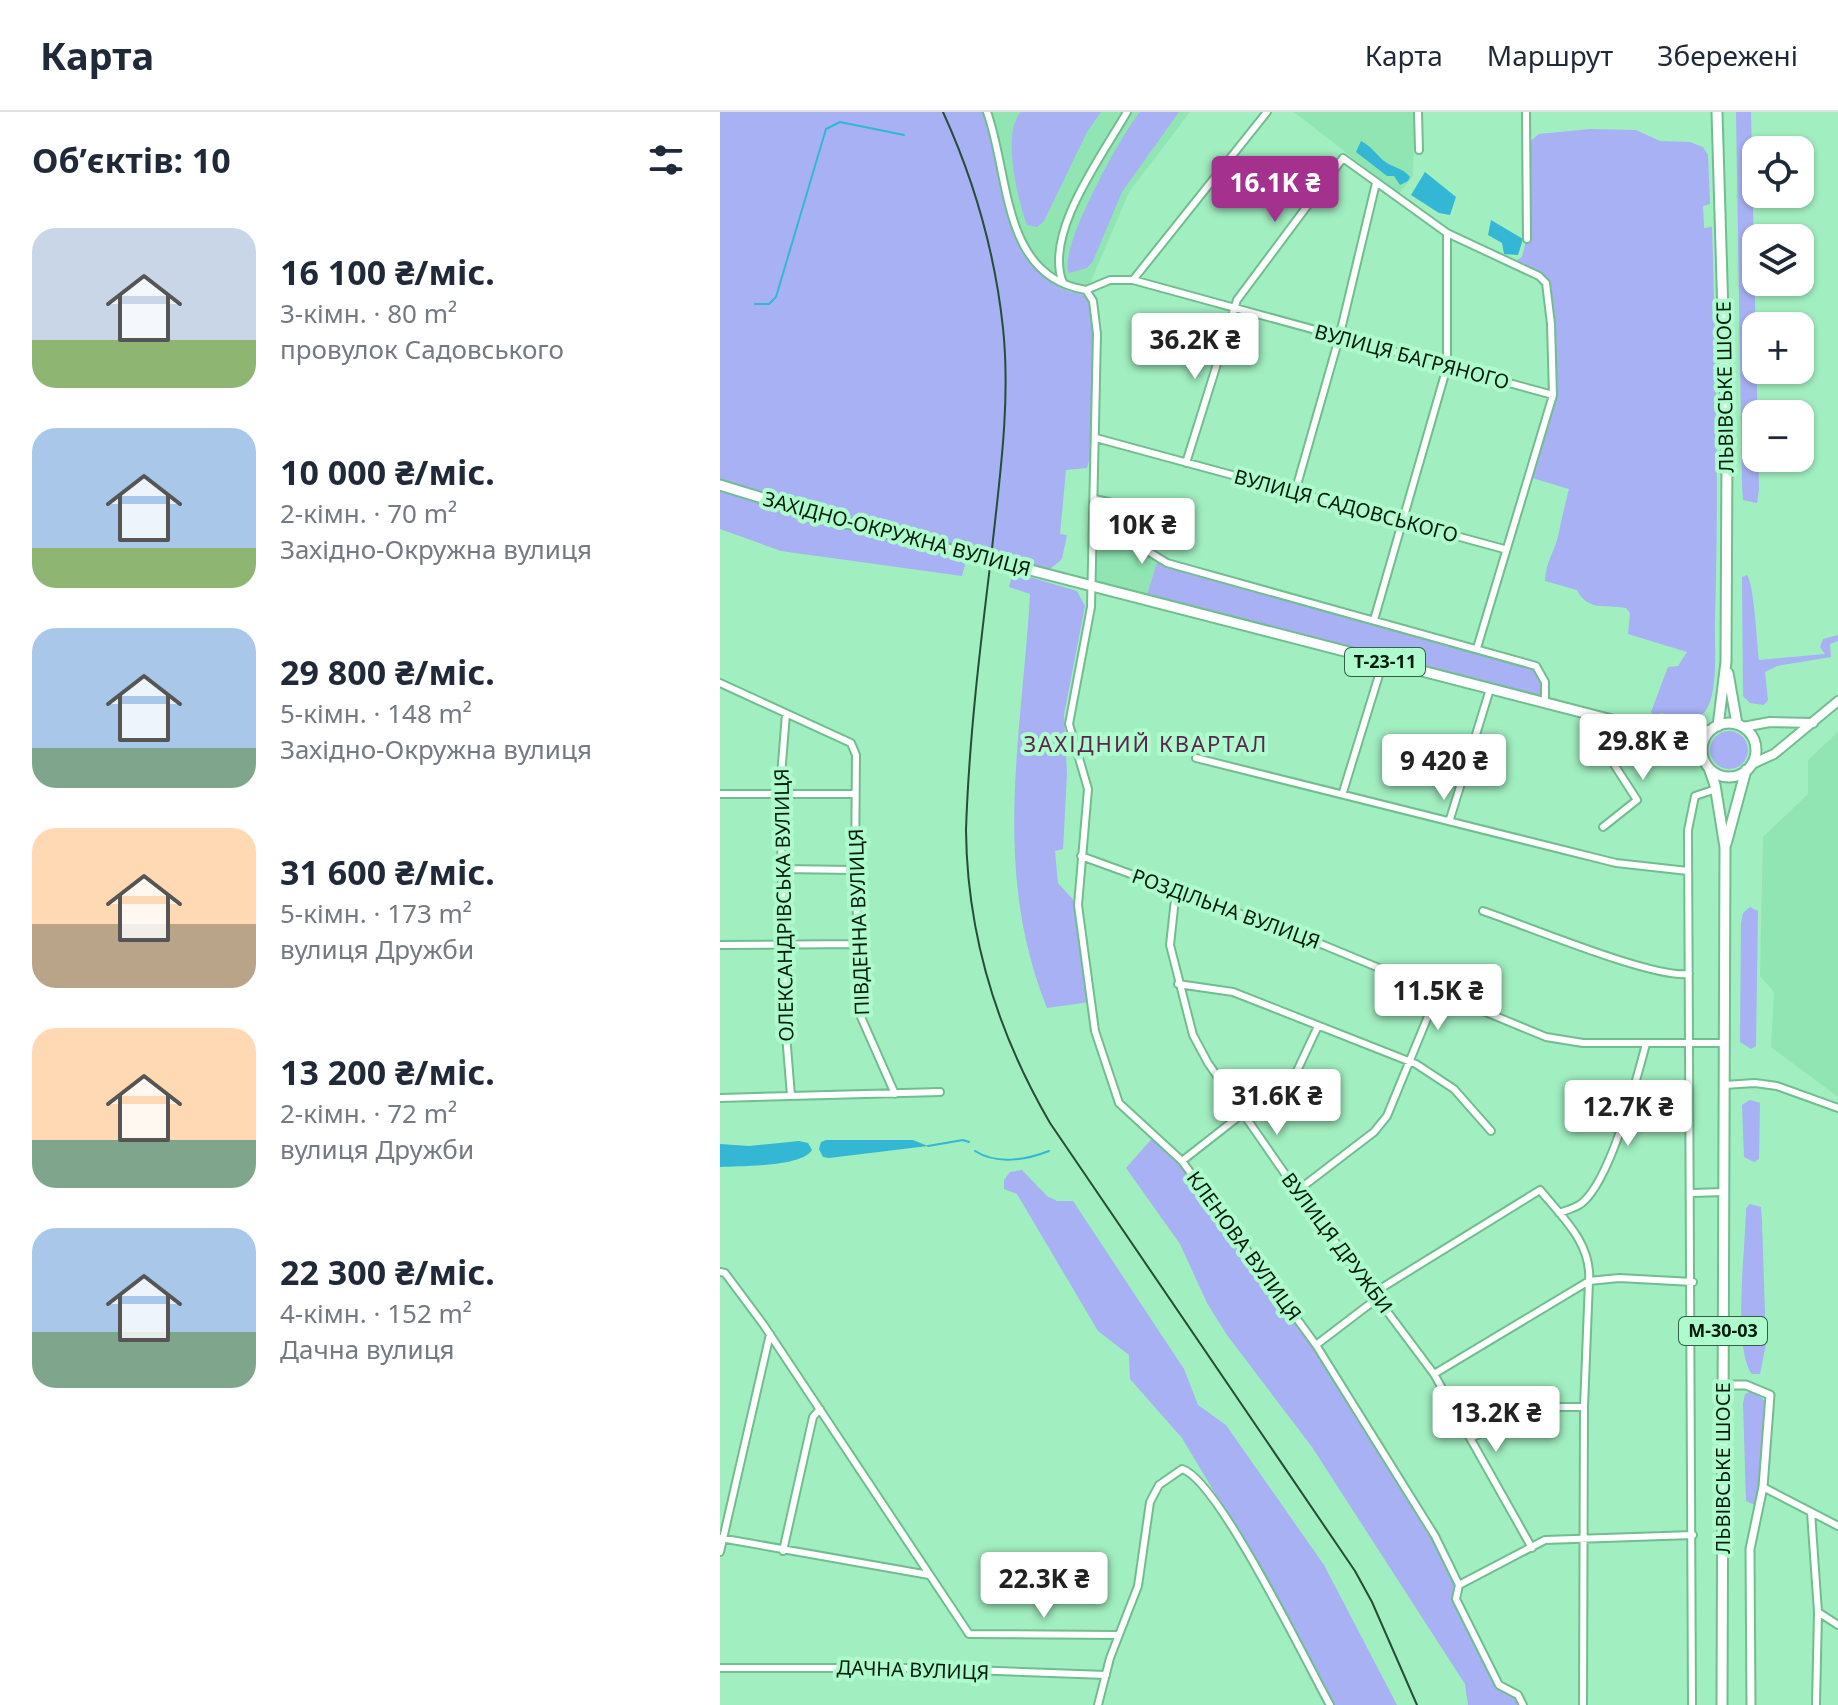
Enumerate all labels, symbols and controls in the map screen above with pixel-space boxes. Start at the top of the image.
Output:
text: Карта [40,29,154,81]
text: Карта [1365,36,1443,74]
text: Маршрут [1487,36,1613,74]
text: Збережені [1657,36,1798,74]
map controls [1742,136,1814,472]
button: locate [1742,136,1814,208]
text: Об’єктів: 10 [32,137,231,183]
icon: filters [644,138,688,182]
pin: 16.1K ₴ [1201,156,1349,224]
text: 16.1K ₴ [1230,164,1320,200]
button: layers [1742,224,1814,296]
text: 16 100 ₴/міс. [280,249,495,295]
icon: home [96,260,192,356]
text: 3-кімн. · 80 m² [280,295,457,331]
street label: ЛЬВІВСЬКЕ ШОСЕ [1710,301,1739,473]
button: + [1742,312,1814,384]
pin: 36.2K ₴ [1121,313,1269,381]
street label: ВУЛИЦЯ БАГРЯНОГО [1312,318,1512,396]
text: 36.2K ₴ [1150,321,1240,357]
text: провулок Садовського [280,331,564,367]
button: − [1742,400,1814,472]
text: 10 000 ₴/міс. [280,449,495,495]
icon: home [96,460,192,556]
street label: ВУЛИЦЯ САДОВСЬКОГО [1231,463,1461,548]
street label: ЗАХІДНО-ОКРУЖНА ВУЛИЦЯ [760,485,1034,582]
text: 2-кімн. · 70 m² [280,495,457,531]
pin: 10K ₴ [1086,498,1198,566]
text: 10K ₴ [1108,506,1176,542]
text: Західно-Окружна вулиця [280,531,592,567]
road number: Т-23-11 [1345,648,1425,676]
text: 29 800 ₴/міс. [280,649,495,695]
icon: home [96,660,192,756]
text: 5-кімн. · 148 m² [280,695,472,731]
pin: 29.8K ₴ [1569,714,1717,782]
text: 29.8K ₴ [1598,722,1688,758]
district label: ЗАХІДНИЙ КВАРТАЛ [1024,728,1268,758]
text: Західно-Окружна вулиця [280,731,592,767]
pin: 9 420 ₴ [1370,734,1518,802]
text: 9 420 ₴ [1400,742,1488,778]
street label: ОЛЕКСАНДРІВСЬКА ВУЛИЦЯ [768,768,799,1042]
street label: ПІВДЕННА ВУЛИЦЯ [842,828,875,1016]
text: 31 600 ₴/міс. [280,849,495,895]
icon: home [96,860,192,956]
street label: РОЗДІЛЬНА ВУЛИЦЯ [1129,862,1324,955]
text: 5-кімн. · 173 m² [280,895,472,931]
text: вулиця Дружби [280,931,474,967]
pin: 11.5K ₴ [1364,964,1512,1032]
text: 11.5K ₴ [1393,972,1483,1008]
text: 13 200 ₴/міс. [280,1049,495,1095]
icon: home [96,1060,192,1156]
pin: 31.6K ₴ [1203,1069,1351,1137]
text: 31.6K ₴ [1232,1077,1322,1113]
pin: 12.7K ₴ [1554,1080,1702,1148]
text: 12.7K ₴ [1583,1088,1673,1124]
text: 2-кімн. · 72 m² [280,1095,457,1131]
text: вулиця Дружби [280,1131,474,1167]
street label: КЛЕНОВА ВУЛИЦЯ [1181,1165,1308,1326]
street label: ВУЛИЦЯ ДРУЖБИ [1276,1167,1399,1318]
text: 22 300 ₴/міс. [280,1249,495,1295]
icon: home [96,1260,192,1356]
text: 4-кімн. · 152 m² [280,1295,472,1331]
road number: М-30-03 [1679,1317,1767,1345]
text: Дачна вулиця [280,1331,455,1367]
street label: ЛЬВІВСЬКЕ ШОСЕ [1709,1382,1736,1554]
pin: 13.2K ₴ [1422,1386,1570,1454]
text: 13.2K ₴ [1451,1394,1541,1430]
pin: 22.3K ₴ [970,1552,1118,1620]
text: 22.3K ₴ [999,1560,1089,1596]
street label: ДАЧНА ВУЛИЦЯ [836,1653,990,1686]

